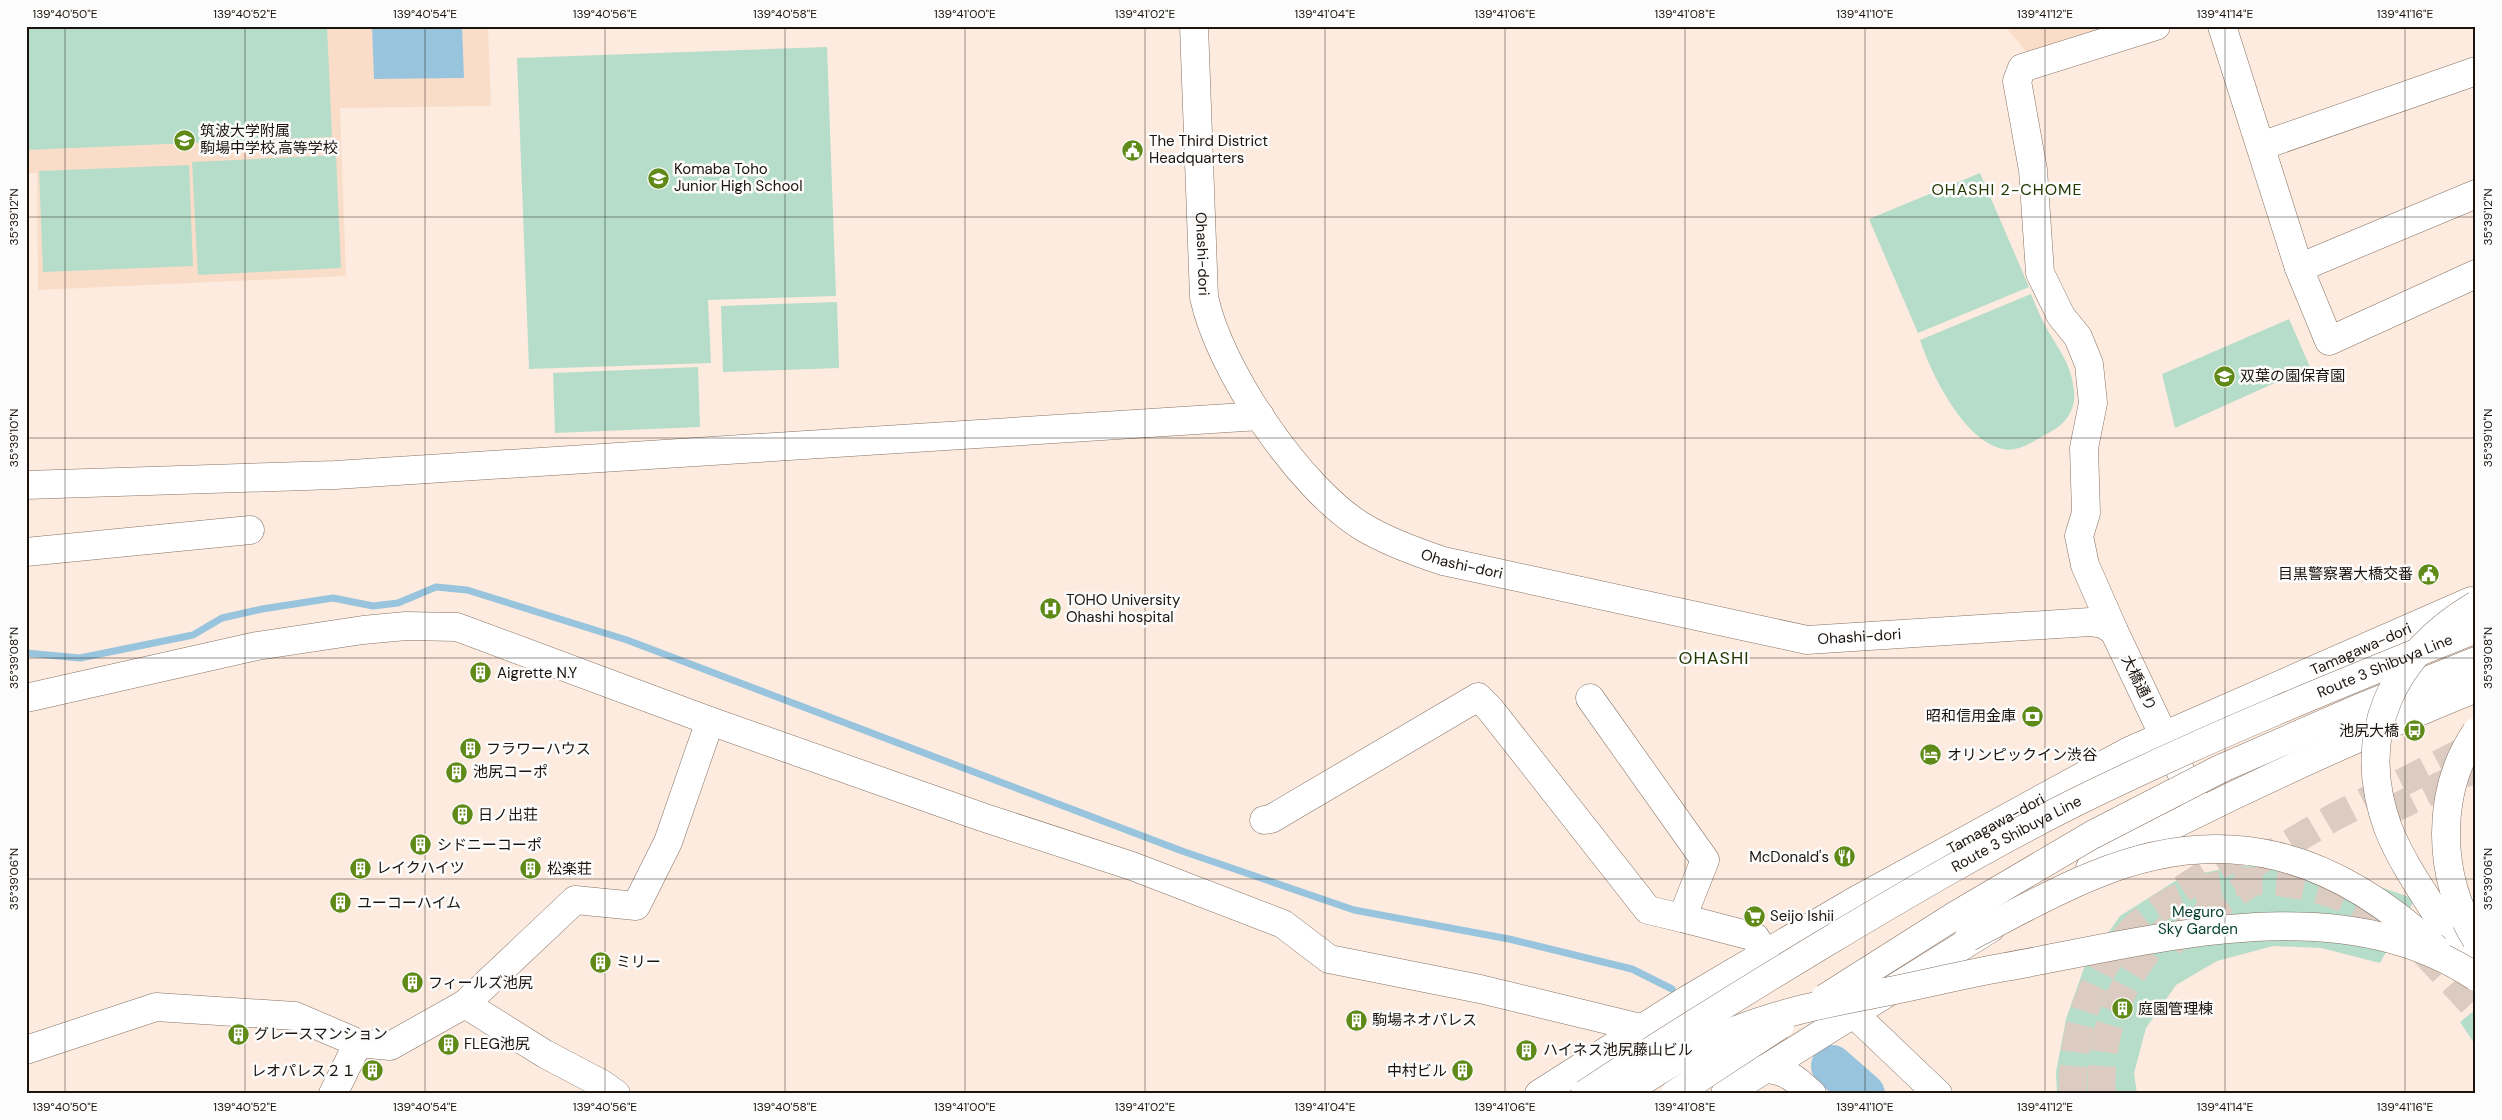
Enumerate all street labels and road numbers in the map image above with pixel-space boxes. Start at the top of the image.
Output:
street label: Ohashi-dori [1191,212,1214,296]
street label: Ohashi-dori [1418,544,1505,584]
street label: Tamagawa-dori [2307,618,2415,680]
street label: Ohashi-dori [1817,624,1902,649]
street label: Route 3 Shibuya Line [2314,629,2456,703]
street label: 大橋通り [2117,652,2161,714]
street label: Tamagawa-dori [1944,789,2048,859]
street label: Route 3 Shibuya Line [1948,791,2085,877]

